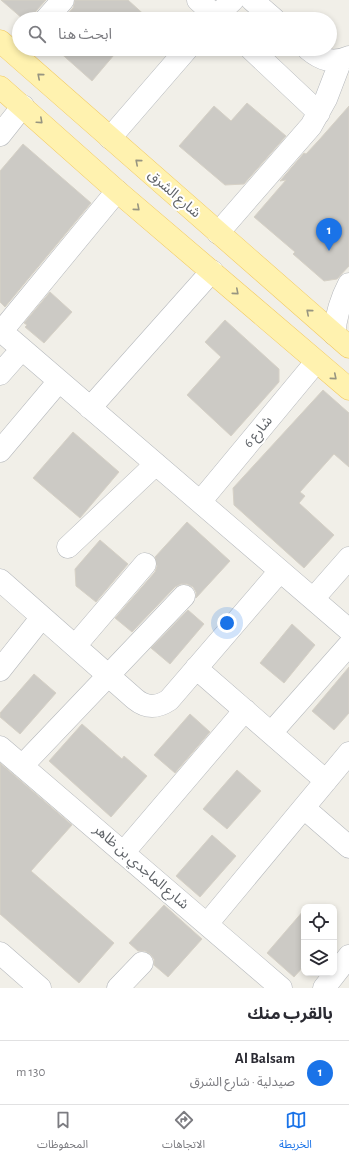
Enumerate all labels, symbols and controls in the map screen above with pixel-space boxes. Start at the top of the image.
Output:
search box [12,12,337,56]
icon: search [26,23,48,45]
text: ابحث هنا [58,27,112,42]
one-way arrow [37,74,45,81]
one-way arrow [35,117,43,124]
one-way arrow [135,160,142,167]
street label: شارع الشرق [143,168,203,223]
one-way arrow [132,203,140,210]
pin: 1 [316,218,342,251]
one-way arrow [231,288,238,295]
one-way arrow [306,310,314,317]
one-way arrow [330,373,337,380]
street label: شارع 6 [241,414,277,452]
your location [217,613,237,633]
street label: شارع الماجدي بن ظاهر [88,821,191,914]
map controls [301,904,337,976]
button: locate [301,904,337,940]
button: layers [301,940,337,976]
text: بالقرب منك [248,1005,333,1022]
text: Al Balsam [235,1051,295,1066]
text: 130 m [16,1066,45,1079]
text: 1 [318,1066,322,1079]
text: صيدلية · شارع الشرق [190,1076,295,1089]
tab: المحفوظات [37,1109,88,1156]
tab: الاتجاهات [162,1109,205,1156]
tab: الخريطة [279,1109,312,1156]

